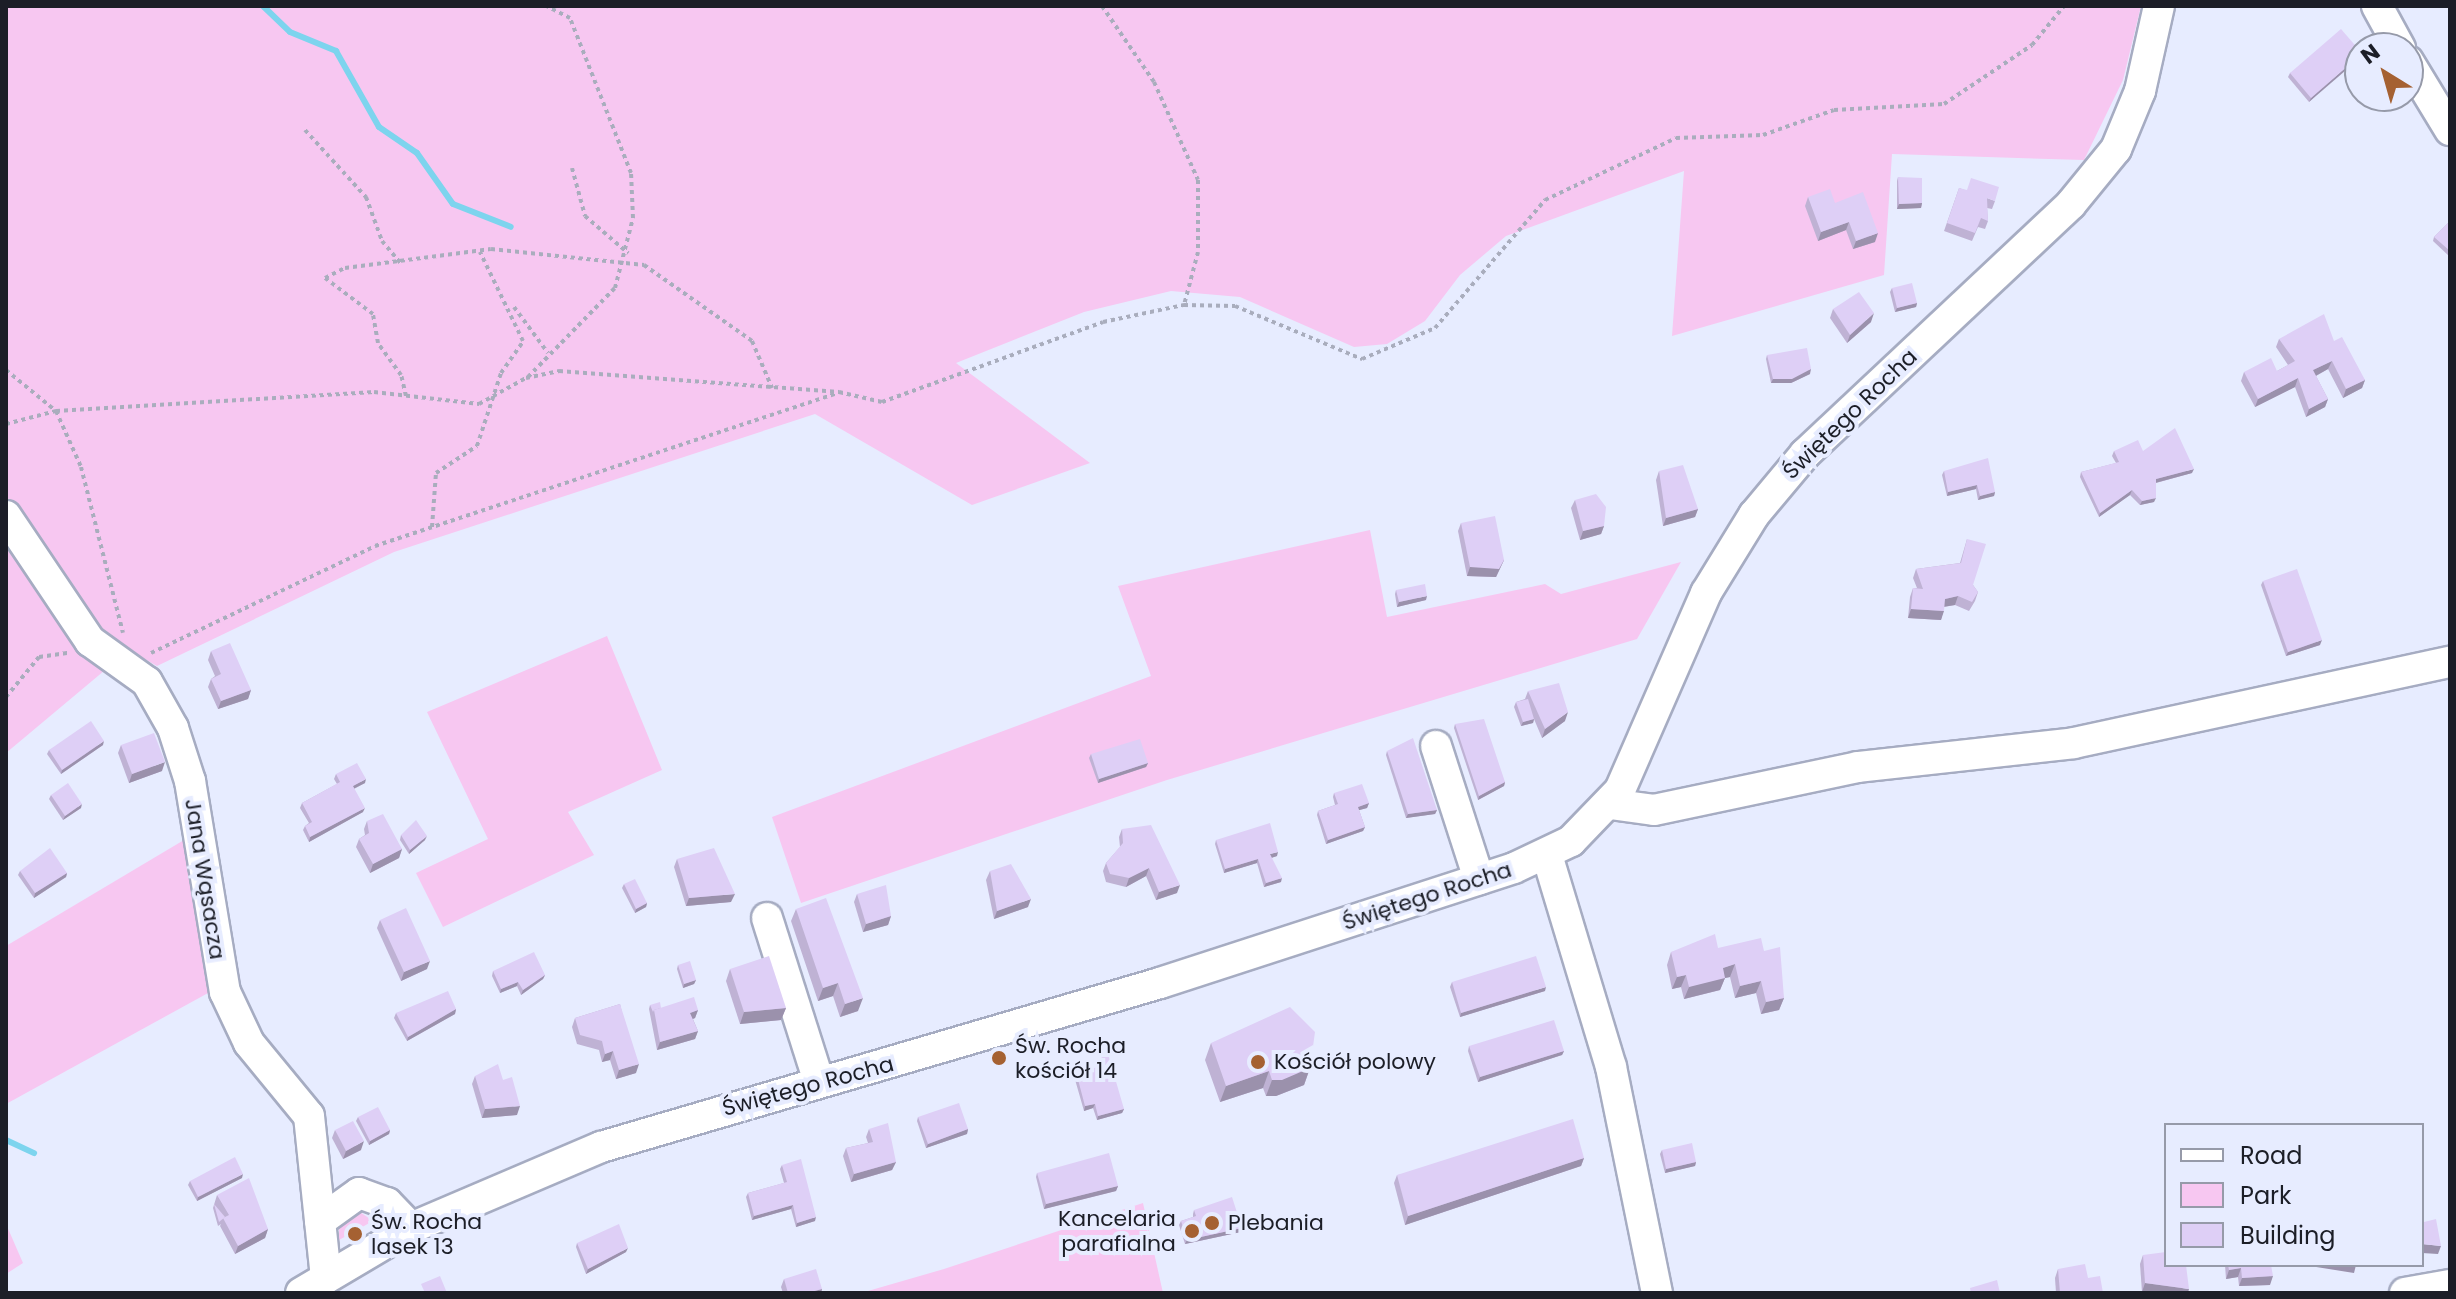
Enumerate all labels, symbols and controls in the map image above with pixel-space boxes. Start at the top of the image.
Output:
north arrow [2344,32,2424,112]
text: N [2355,37,2386,71]
street label: Świętego Rocha [1777,343,1923,485]
street label: Jana Wąsacza [179,797,231,961]
street label: Świętego Rocha [1339,856,1515,936]
place label: Św. Rocha kościół 14 [1015,1032,1126,1084]
marker: Św. Rocha kościół 14 [990,1049,1008,1067]
place label: Kościół polowy [1274,1049,1436,1075]
street label: Świętego Rocha [719,1050,897,1122]
marker: Kościół polowy [1249,1053,1267,1071]
legend [2164,1123,2424,1267]
text: Road [2240,1139,2302,1172]
text: Park [2240,1179,2291,1212]
place label: Kancelaria parafialna [1058,1205,1176,1256]
place label: Św. Rocha lasek 13 [371,1208,482,1260]
place label: Plebania [1228,1210,1324,1236]
marker: Plebania [1203,1214,1221,1232]
text: Building [2240,1219,2336,1252]
marker: Kancelaria parafialna [1183,1222,1201,1240]
marker: Św. Rocha lasek 13 [346,1225,364,1243]

